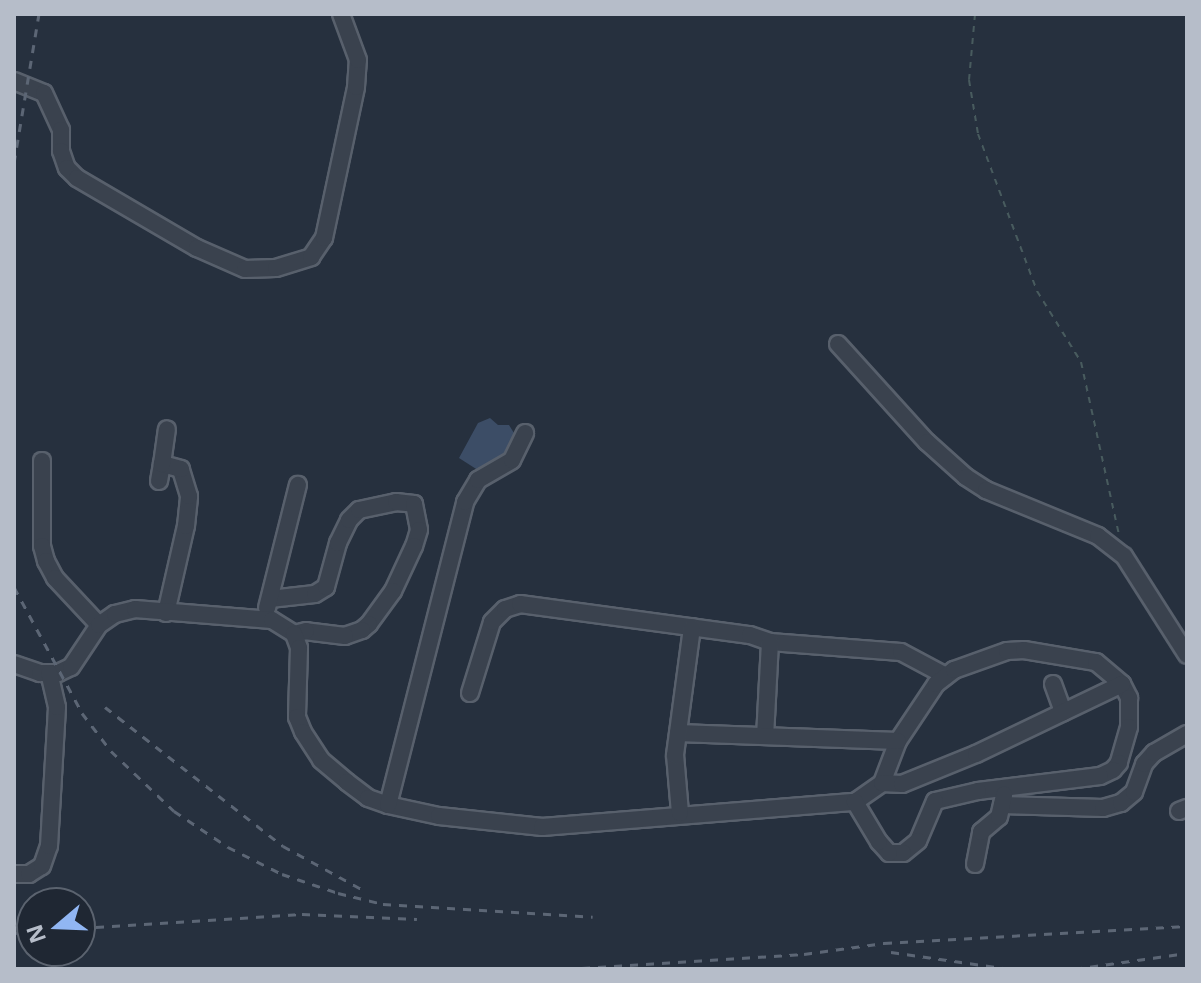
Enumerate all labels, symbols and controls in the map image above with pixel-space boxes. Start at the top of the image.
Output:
north arrow [16,887,96,967]
text: N [18,921,52,948]

